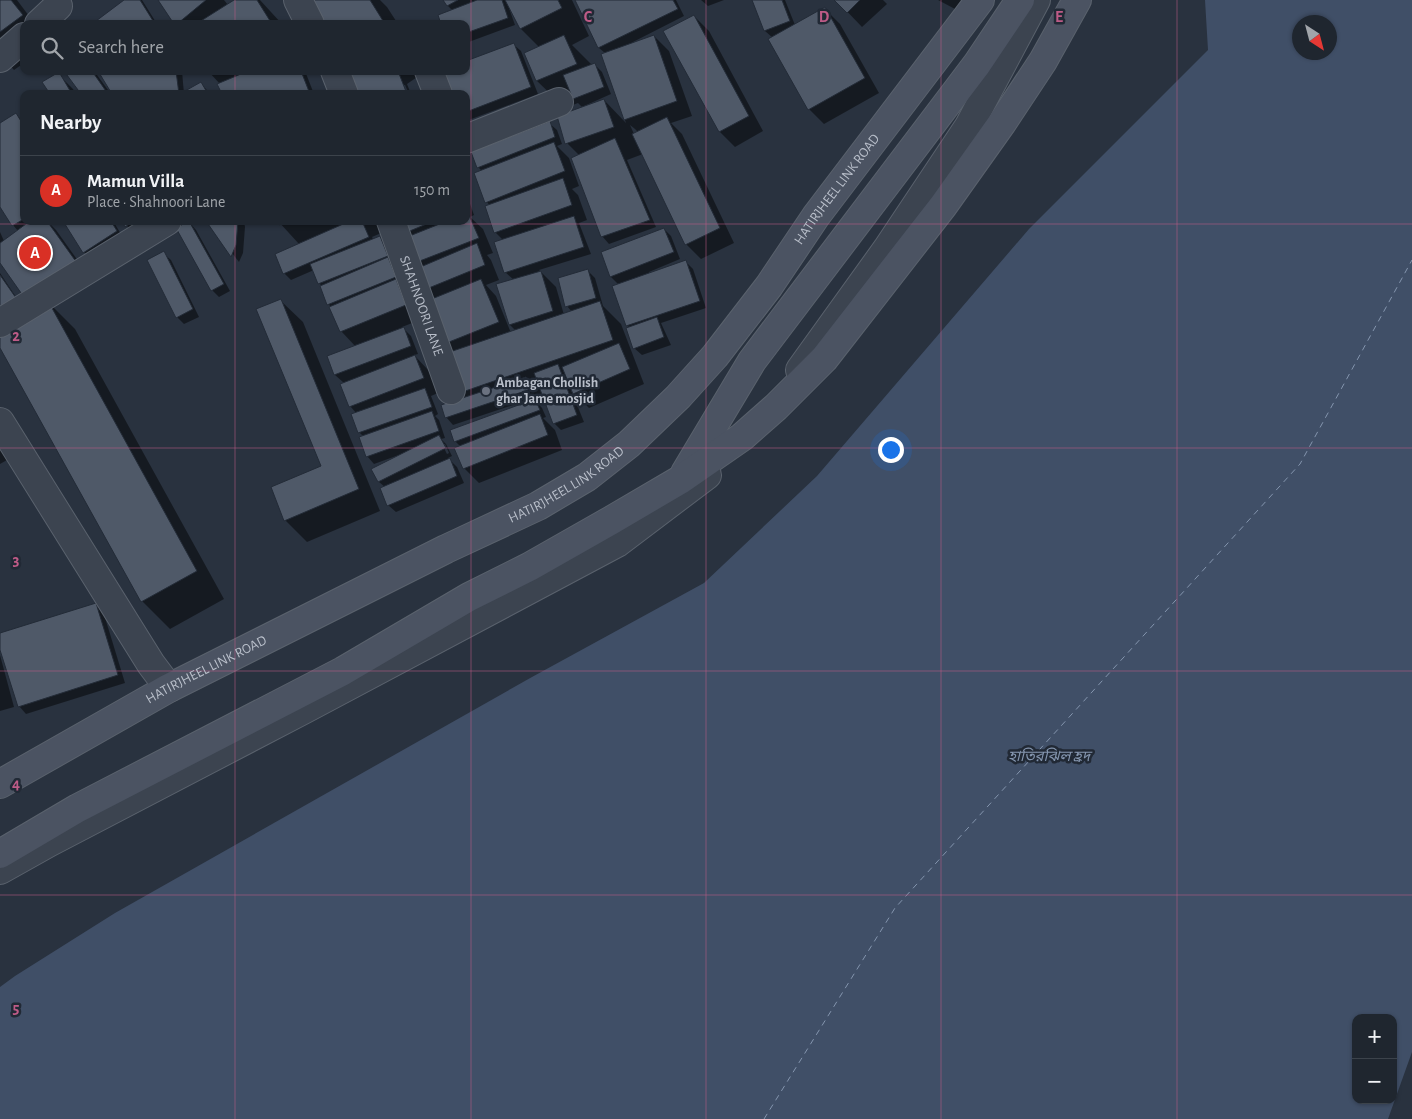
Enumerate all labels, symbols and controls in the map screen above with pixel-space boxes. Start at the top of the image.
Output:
text: C [584,9,593,25]
text: D [819,9,830,25]
text: E [1055,9,1063,25]
north arrow [1292,15,1337,60]
search box [20,20,470,75]
icon: search [38,34,66,62]
text: Search here [78,38,164,57]
text: Nearby [40,112,101,133]
street label: HATIRJHEEL LINK ROAD [792,132,882,247]
text: Mamun Villa [87,172,184,191]
text: A [51,182,61,198]
text: 150 m [414,182,450,198]
text: Place · Shahnoori Lane [87,194,225,210]
pin: A [19,234,51,272]
street label: SHAHNOORI LANE [397,254,445,358]
text: 2 [12,328,20,344]
place label: Ambagan Chollish ghar Jame mosjid [496,376,598,406]
marker: Ambagan Chollish ghar Jame mosjid [480,385,492,397]
your location [878,437,904,463]
street label: HATIRJHEEL LINK ROAD [506,444,627,526]
text: 3 [13,552,20,568]
street label: HATIRJHEEL LINK ROAD [144,633,269,706]
water label: হাতিরঝিল হ্রদ [1008,747,1093,764]
text: 4 [12,776,20,792]
text: 5 [13,1000,20,1016]
map controls [1352,1014,1397,1104]
button: + [1352,1014,1397,1059]
button: − [1352,1059,1397,1104]

